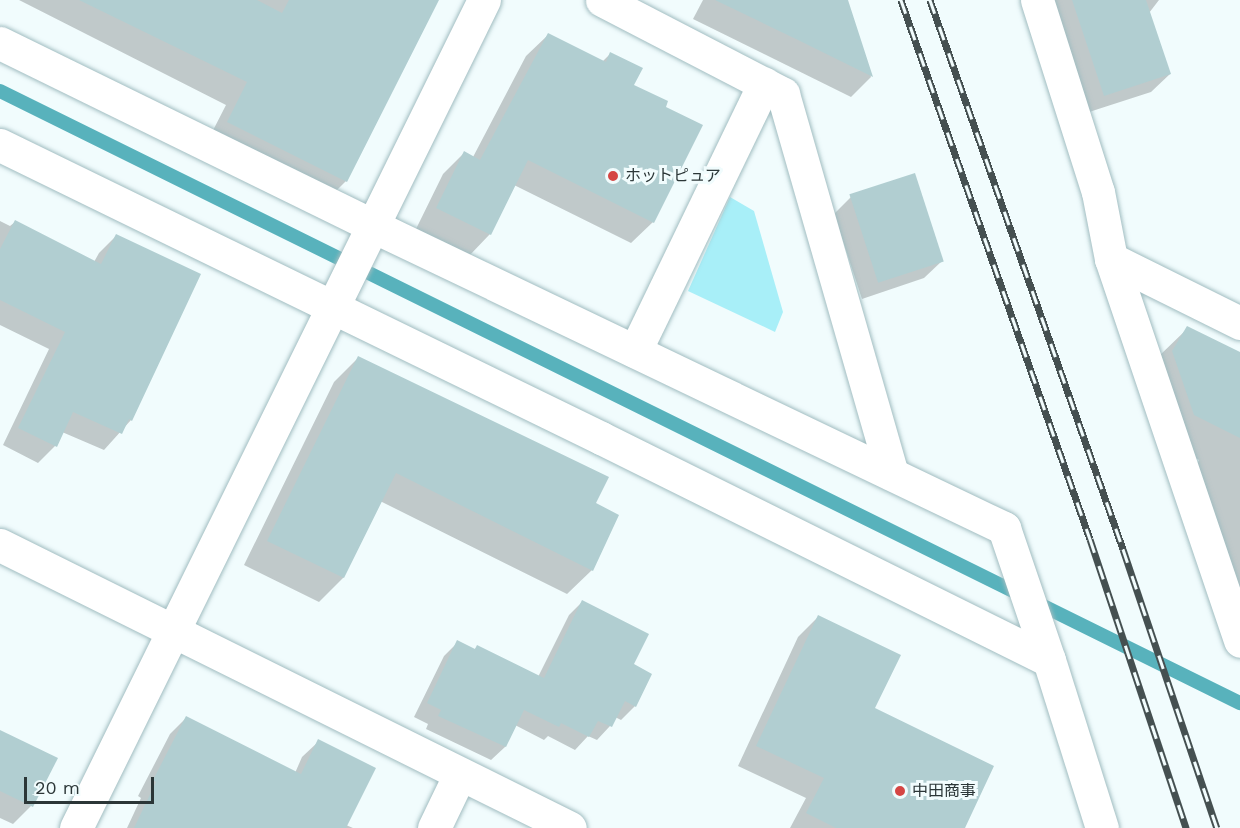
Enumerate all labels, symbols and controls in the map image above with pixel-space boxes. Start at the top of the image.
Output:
place label: ホットピュア [625,166,721,186]
marker: ホットピュア [606,169,620,183]
scale bar [27,765,158,803]
text: 20 m [35,777,80,798]
place label: 中田商事 [912,781,976,801]
marker: 中田商事 [893,784,907,798]

